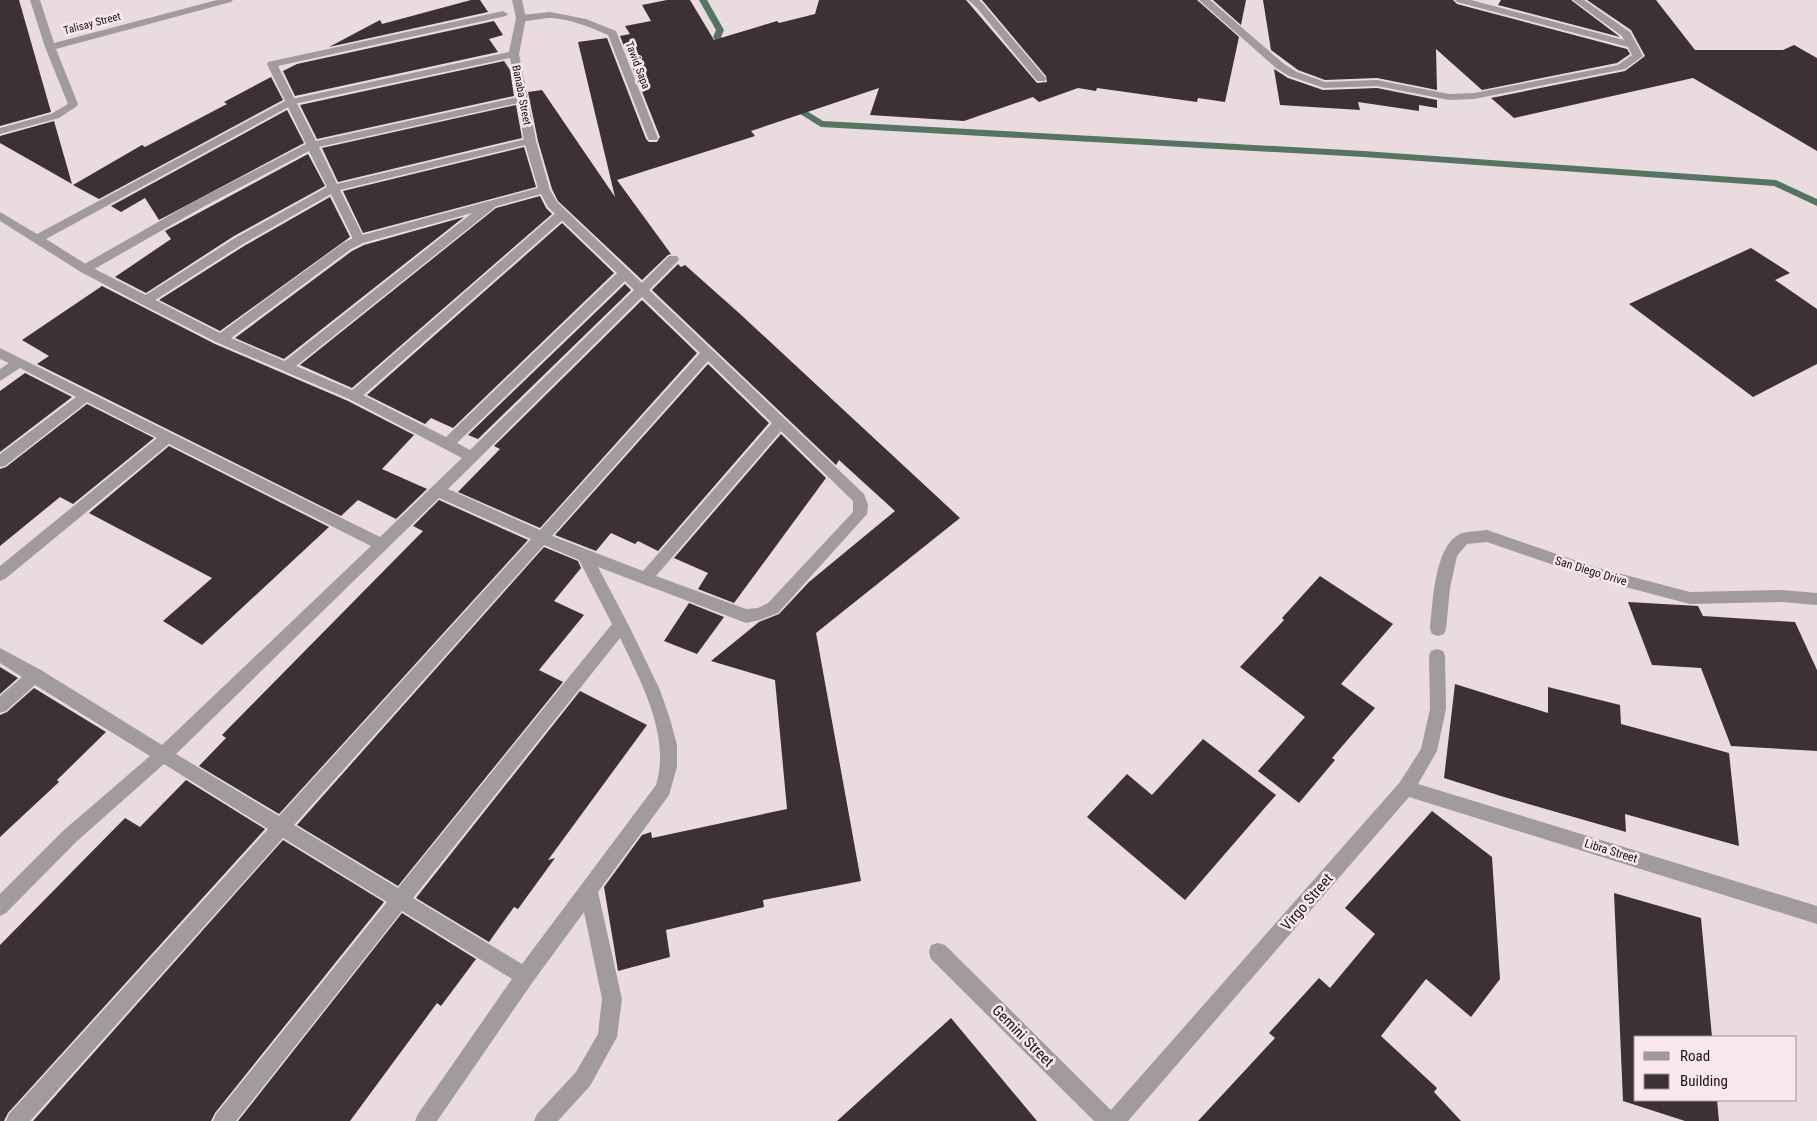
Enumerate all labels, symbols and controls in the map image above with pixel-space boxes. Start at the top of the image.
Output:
street label: Talisay Street [62,10,122,37]
street label: Tawid Sapa [623,40,653,91]
street label: Banaba Street [509,64,534,126]
street label: San Diego Drive [1553,553,1629,589]
street label: Libra Street [1583,836,1639,866]
street label: Virgo Street [1277,870,1337,934]
street label: Gemini Street [988,1001,1058,1071]
legend [1634,1036,1797,1101]
text: Road [1680,1047,1710,1065]
text: Building [1680,1072,1728,1090]

